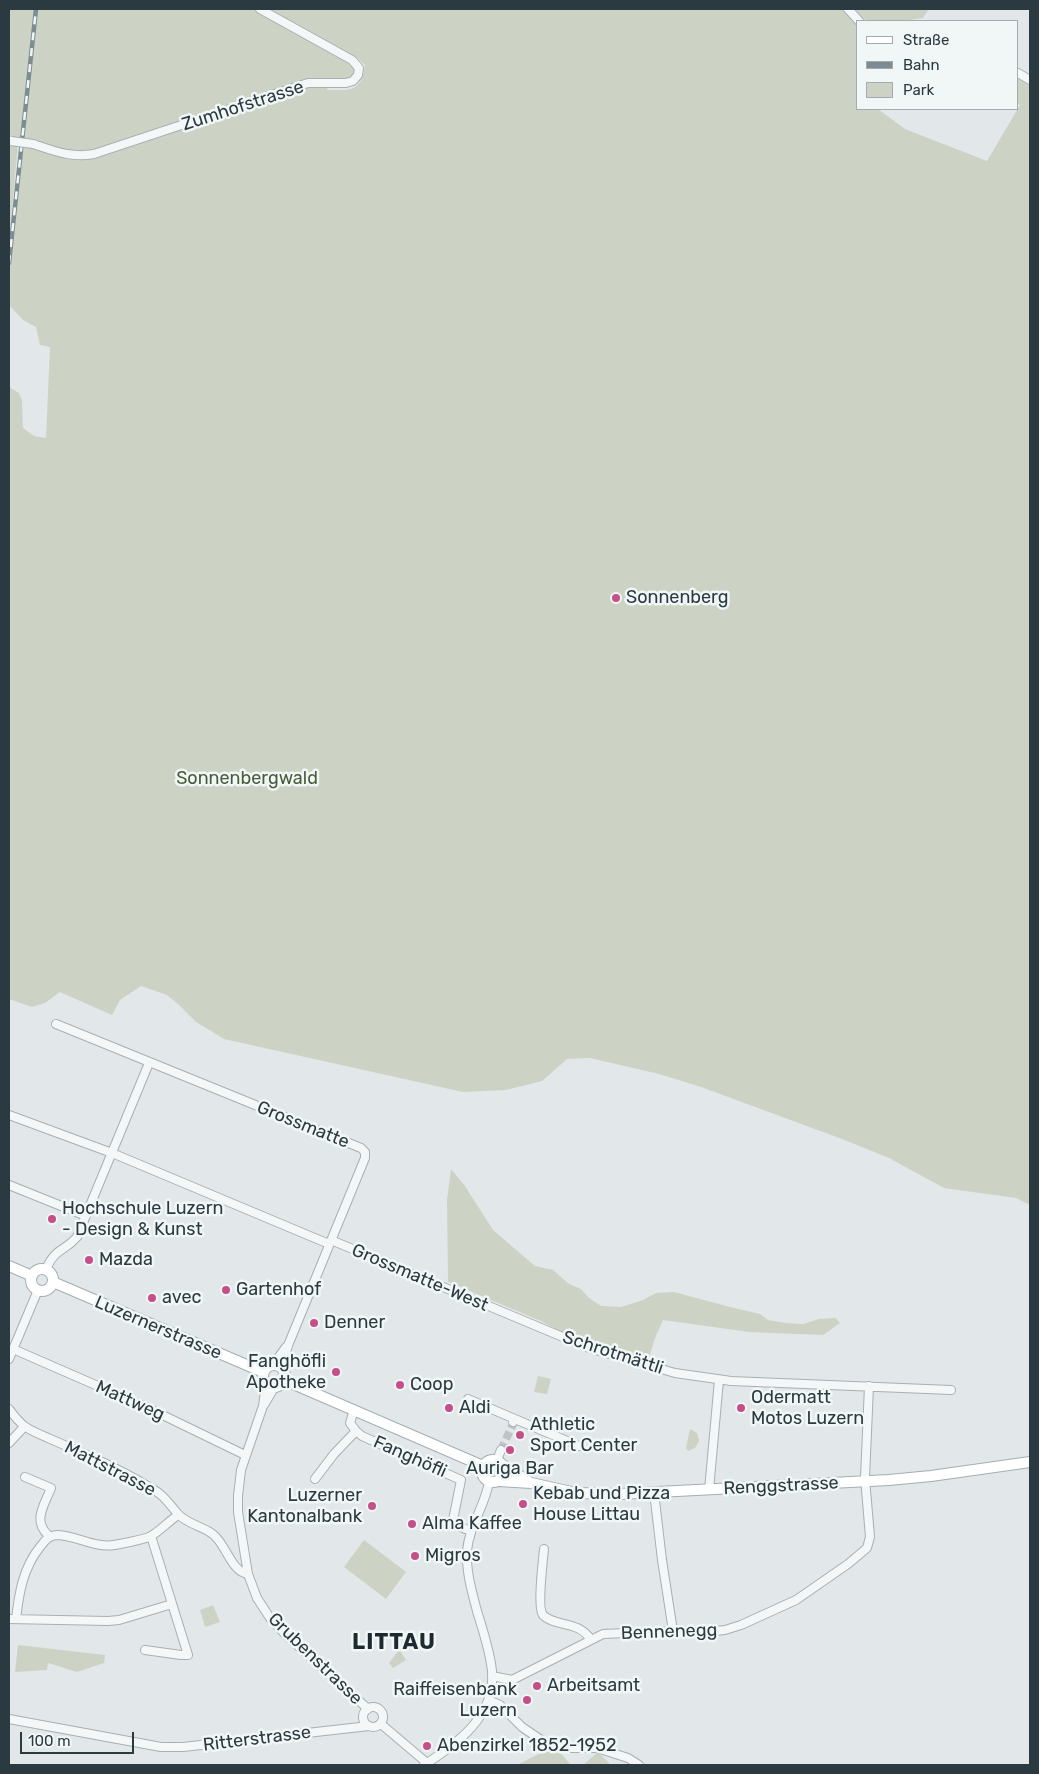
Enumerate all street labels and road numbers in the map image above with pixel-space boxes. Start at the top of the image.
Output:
street label: Zumhofstrasse [179,76,307,136]
street label: Grossmatte [254,1097,352,1153]
street label: Grossmatte-West [348,1239,492,1317]
street label: Luzernerstrasse [91,1292,225,1364]
street label: Schrotmättli [560,1327,666,1379]
street label: Mattweg [92,1376,168,1426]
street label: Fanghöfli [370,1431,450,1483]
street label: Mattstrasse [61,1437,159,1501]
street label: Renggstrasse [723,1472,839,1500]
street label: Grubenstrasse [263,1609,367,1709]
street label: Bennenegg [620,1620,718,1644]
street label: Ritterstrasse [202,1722,312,1756]

